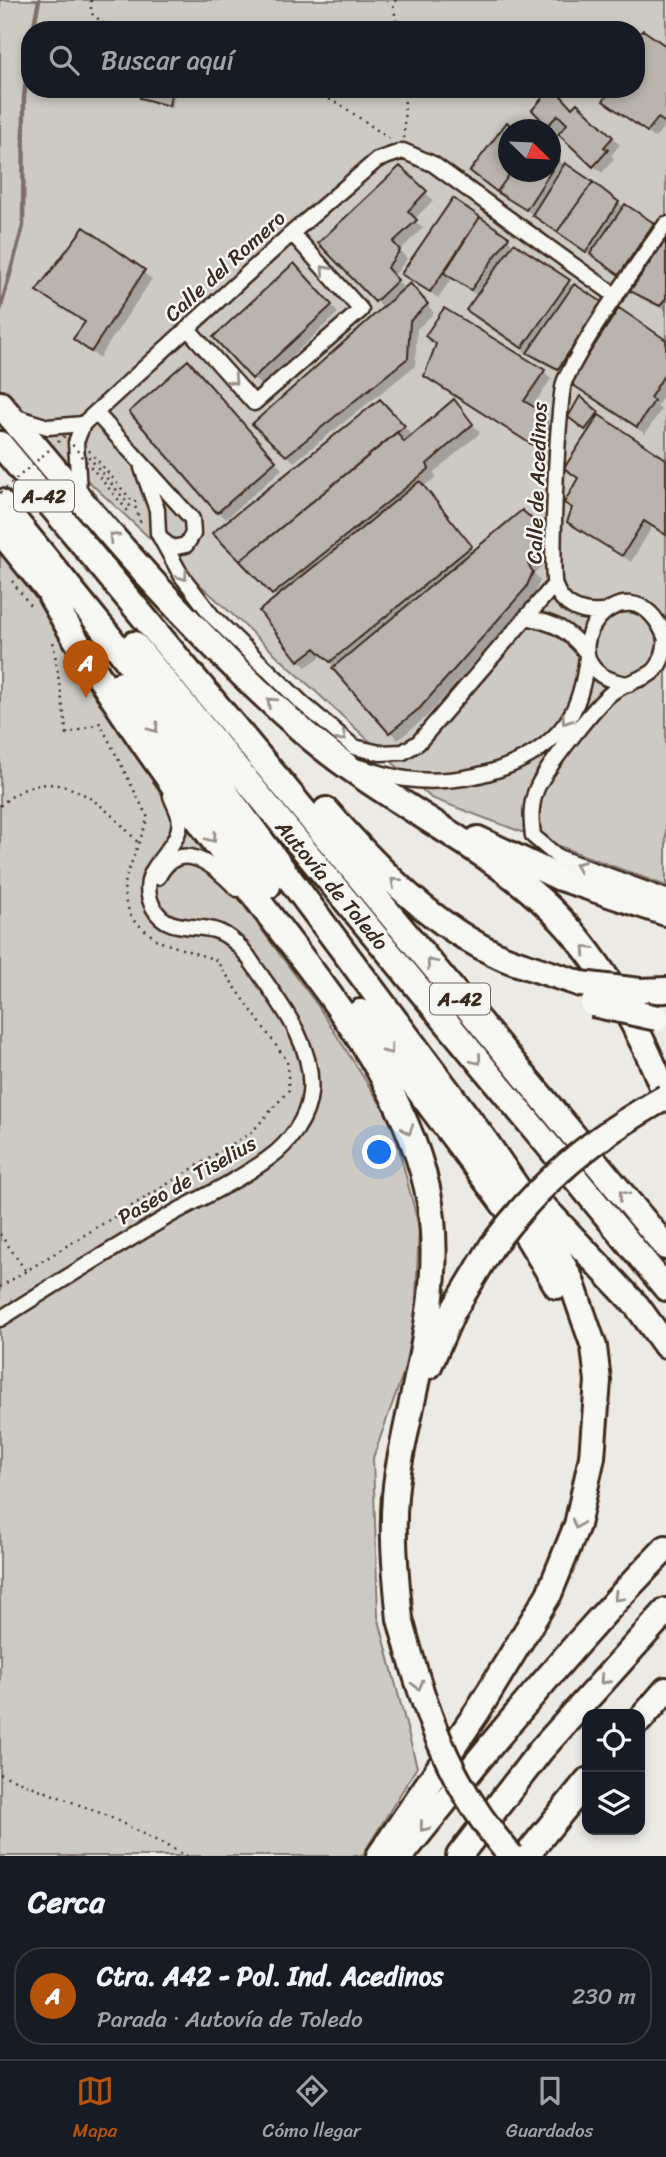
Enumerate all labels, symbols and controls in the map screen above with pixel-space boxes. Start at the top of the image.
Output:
search box [21,21,645,98]
text: Buscar aquí [101,37,234,83]
icon: search [45,41,83,79]
north arrow [498,119,561,182]
street label: Calle del Romero [155,200,295,332]
one-way arrow [321,265,333,278]
one-way arrow [225,372,237,385]
street label: Calle de Acedinos [515,401,559,565]
road number: A-42 [14,481,74,512]
one-way arrow [109,532,122,545]
one-way arrow [175,568,187,581]
pin: A [63,640,109,698]
one-way arrow [266,697,279,710]
one-way arrow [562,712,574,725]
one-way arrow [146,720,158,733]
one-way arrow [335,728,347,741]
street label: Autovía de Toledo [265,810,399,960]
one-way arrow [204,831,216,843]
one-way arrow [573,860,585,874]
one-way arrow [390,877,403,890]
one-way arrow [583,945,595,958]
one-way arrow [426,958,439,970]
road number: A-42 [430,984,490,1015]
one-way arrow [381,1043,393,1055]
one-way arrow [469,1052,481,1065]
one-way arrow [400,1123,414,1135]
street label: Paseo de Tiselius [110,1124,264,1235]
your location [362,1135,396,1169]
one-way arrow [618,1190,631,1202]
one-way arrow [570,1518,585,1530]
one-way arrow [614,1589,627,1602]
one-way arrow [600,1672,612,1685]
one-way arrow [410,1679,424,1691]
map controls [582,1709,645,1835]
button: locate [582,1709,645,1772]
button: layers [582,1772,645,1835]
one-way arrow [420,1819,433,1831]
text: Cerca [28,1875,104,1929]
text: Ctra. A42 - Pol. Ind. Acedinos [97,1953,444,1999]
text: A [45,1976,61,2017]
text: 230 m [572,1976,636,2017]
text: Parada · Autovía de Toledo [97,1999,363,2040]
tab: Mapa [73,2072,117,2147]
tab: Cómo llegar [263,2072,361,2147]
tab: Guardados [506,2072,593,2147]

